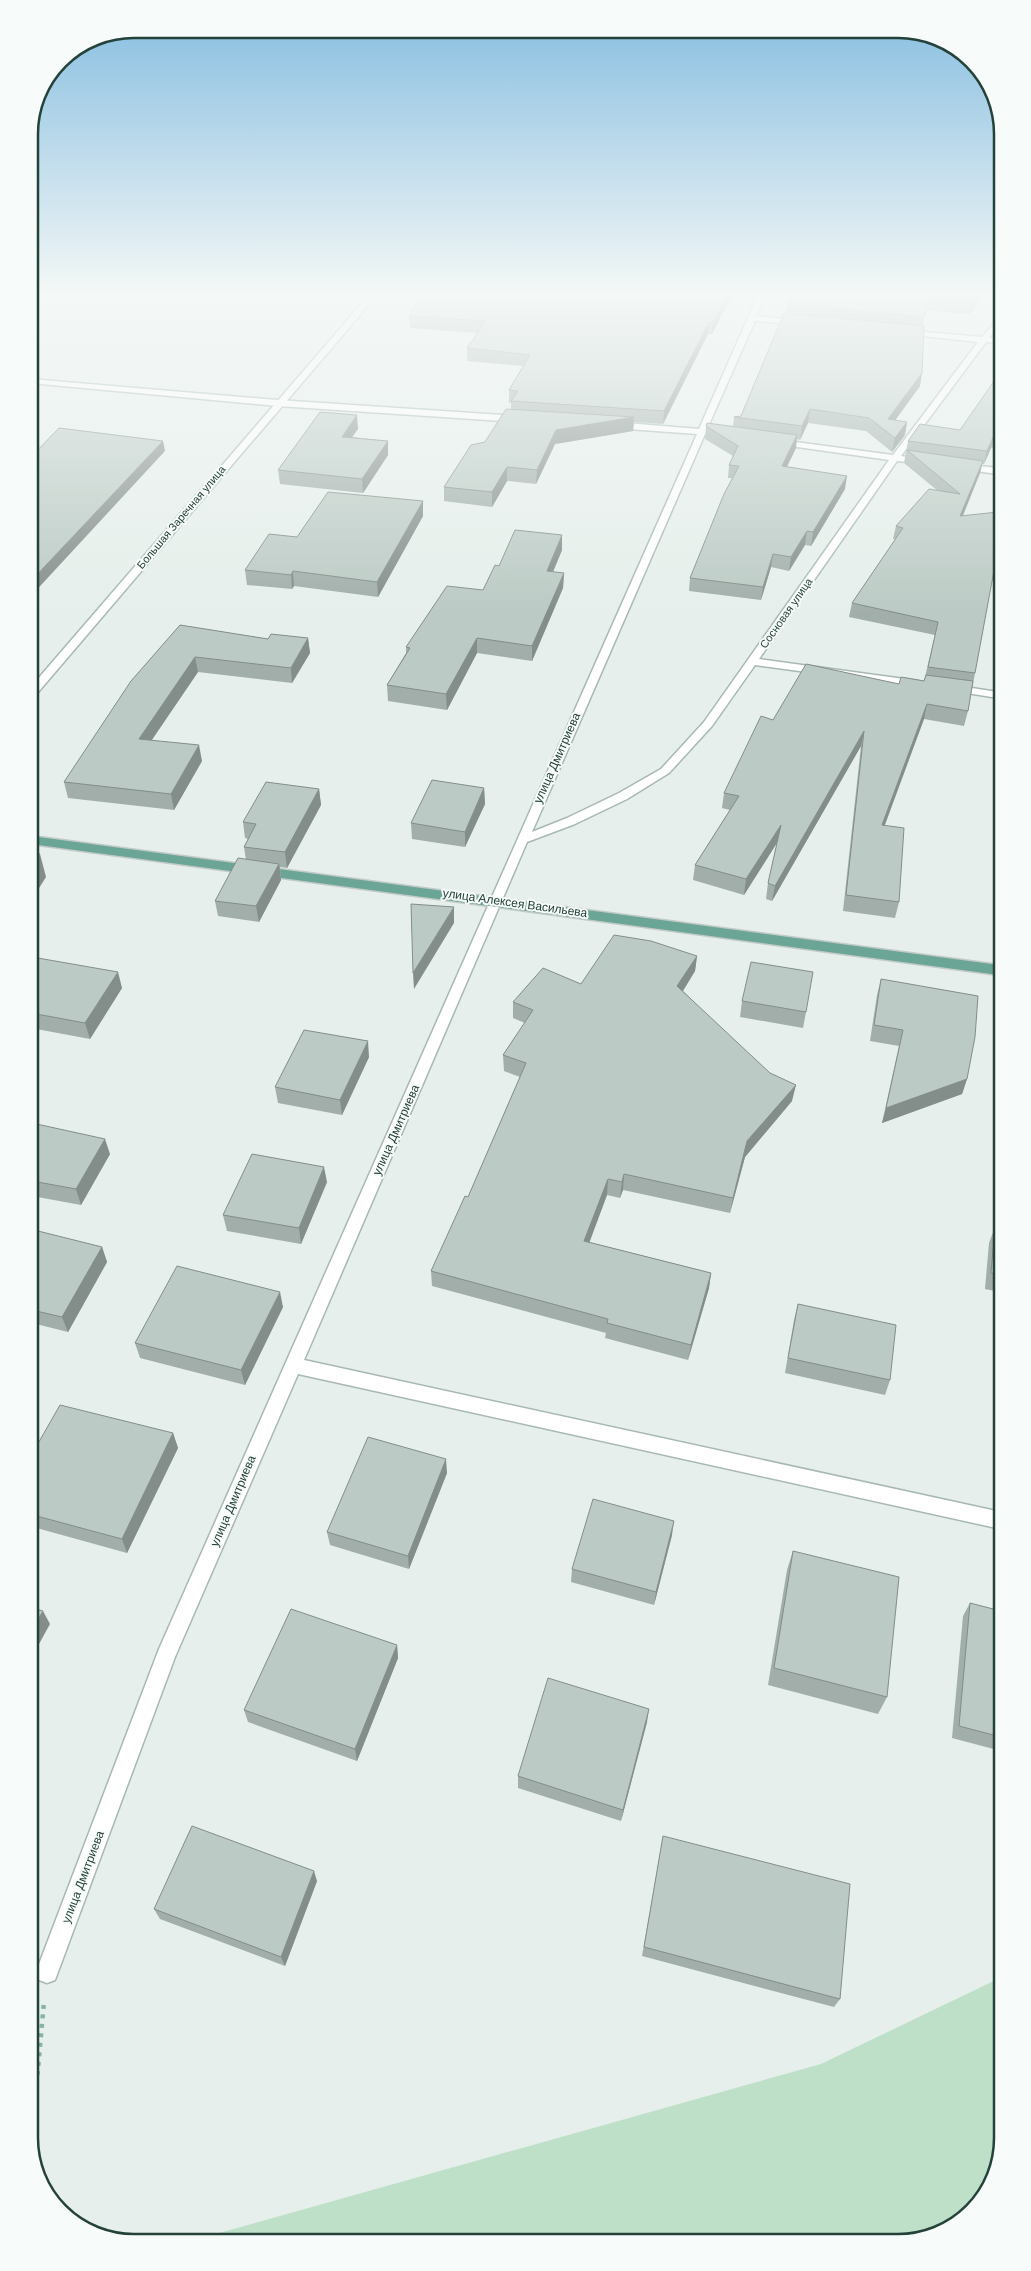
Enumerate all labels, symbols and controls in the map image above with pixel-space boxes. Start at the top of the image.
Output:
street label: Большая Заречная улица [134,462,229,572]
street label: Сосновая улица [757,574,816,651]
street label: улица Дмитриева [530,710,584,806]
street label: улица Алексея Васильева [442,885,589,921]
street label: улица Дмитриева [369,1082,423,1178]
street label: улица Дмитриева [207,1453,260,1549]
street label: улица Дмитриева [58,1828,108,1925]

